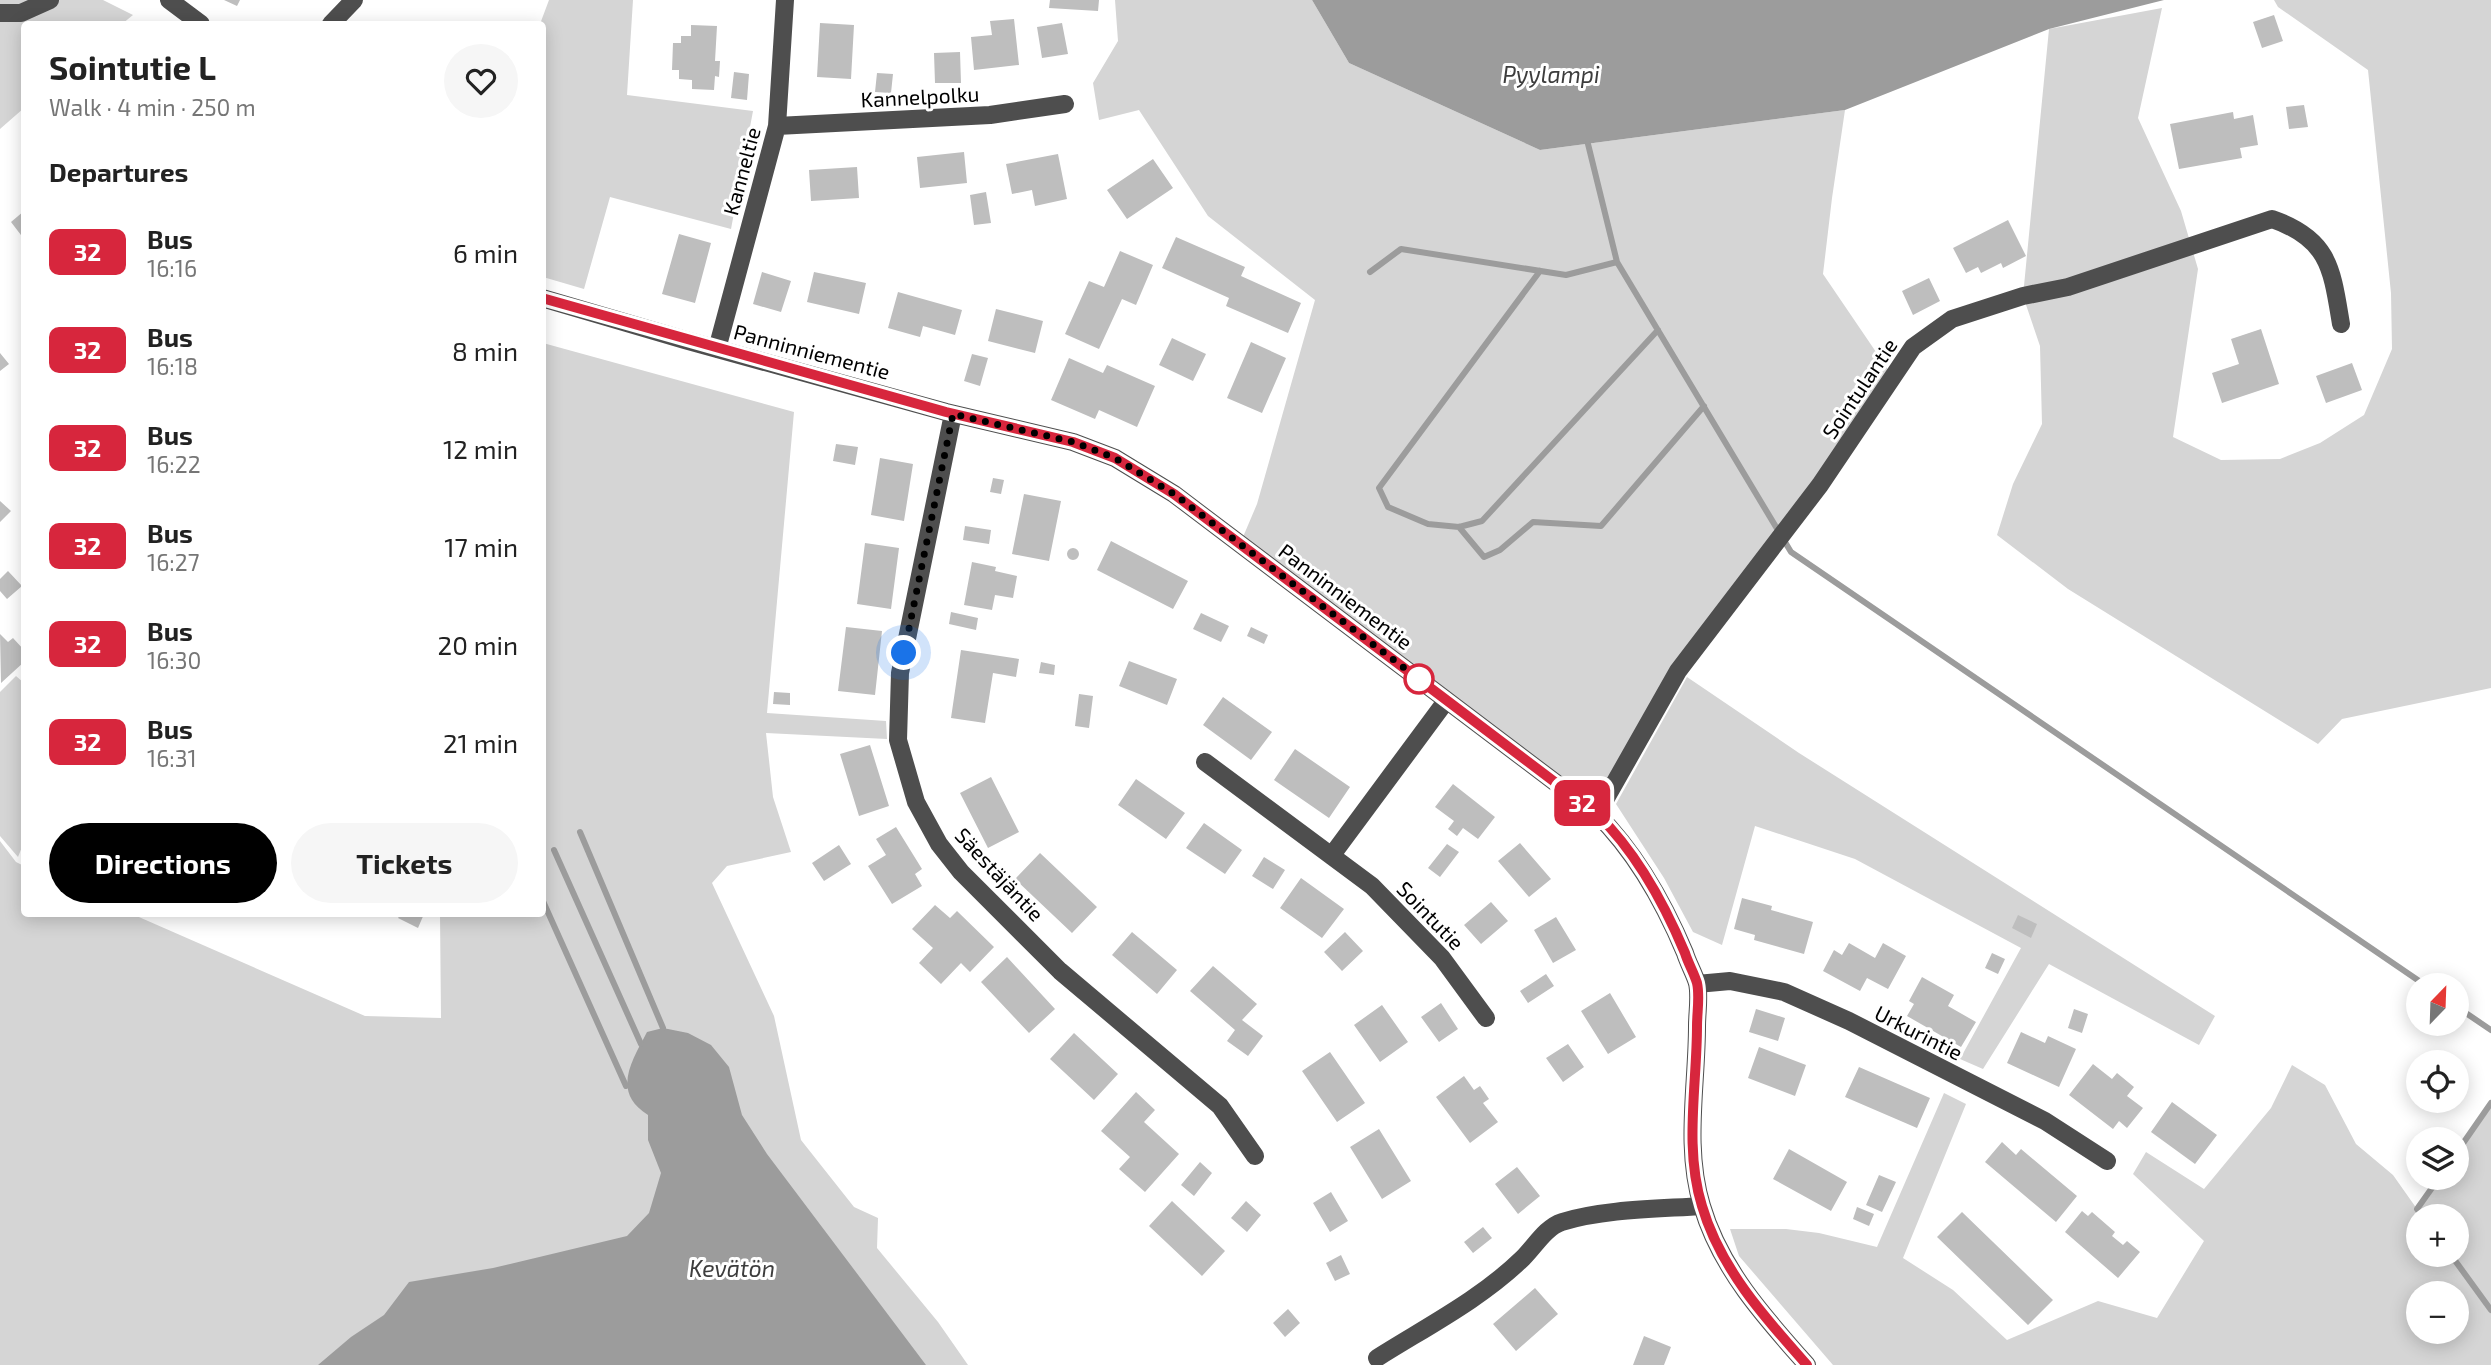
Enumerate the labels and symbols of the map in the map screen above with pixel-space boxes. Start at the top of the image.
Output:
water label: Pyylampi [1502,60,1600,88]
street label: Kannelpolku [860,80,980,112]
street label: Kanneltie [717,124,765,218]
street label: Panninniementie [731,318,893,384]
street label: Sointulantie [1816,333,1902,443]
street label: Panninniementie [1274,538,1418,654]
your location [886,635,921,670]
unlabelled marker [1404,664,1434,694]
line badge: 32 [1550,780,1614,826]
street label: Säestäjäntie [950,822,1049,926]
street label: Sointutie [1392,876,1470,954]
north arrow [2406,973,2469,1036]
street label: Urkurintie [1871,999,1967,1065]
water label: Kevätön [689,1254,775,1282]

